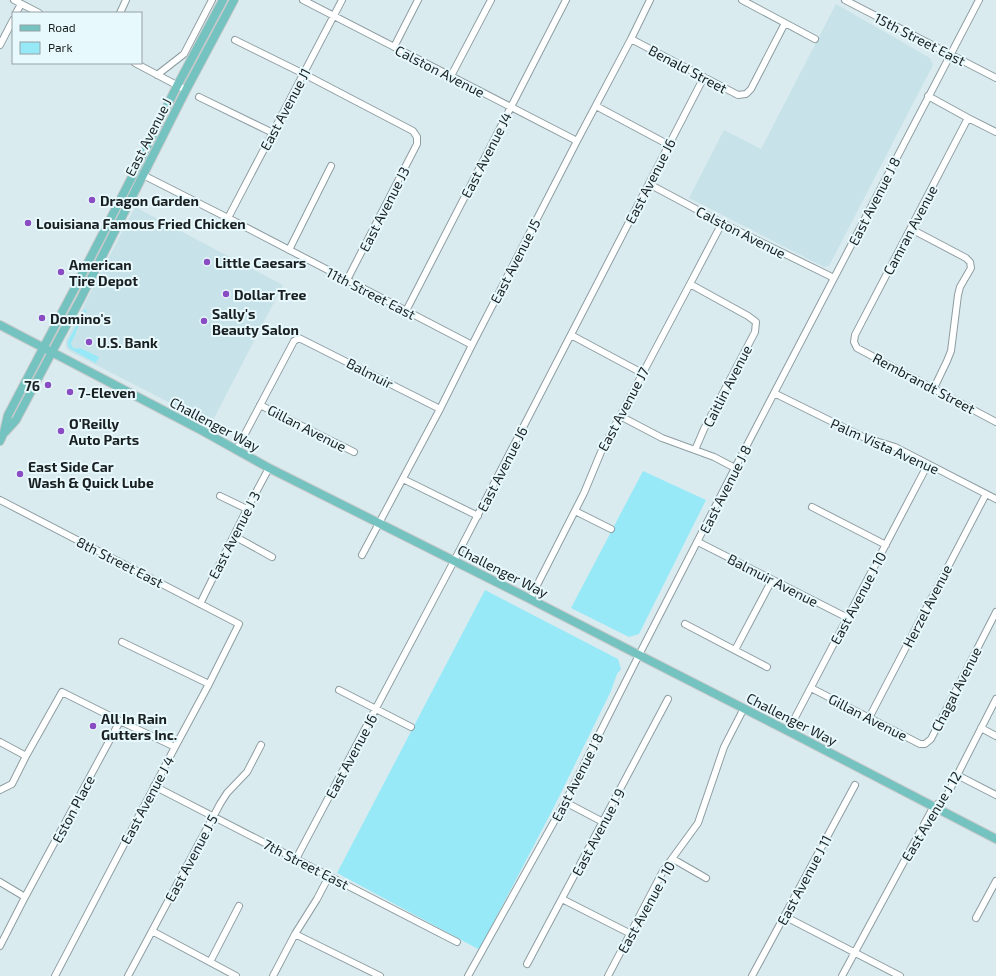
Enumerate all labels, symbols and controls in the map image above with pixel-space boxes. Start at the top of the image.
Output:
street label: 15th Street East [872,9,968,69]
legend [12,12,142,64]
text: Road [48,20,76,34]
text: Park [48,40,73,54]
street label: Calston Avenue [392,41,488,101]
street label: Benald Street [646,41,730,97]
street label: East Avenue J1 [256,65,314,153]
street label: East Avenue J [121,95,175,179]
street label: East Avenue J4 [457,109,515,201]
street label: East Avenue J6 [621,136,679,226]
street label: East Avenue J 8 [844,154,904,248]
street label: East Avenue J3 [355,164,413,254]
street label: Camran Avenue [879,182,941,278]
place label: Dragon Garden [100,192,199,209]
marker: Dragon Garden [87,195,97,205]
street label: Calston Avenue [693,202,789,262]
place label: Louisiana Famous Fried Chicken [36,215,246,232]
street label: East Avenue J5 [486,216,544,306]
marker: Louisiana Famous Fried Chicken [23,218,33,228]
place label: Little Caesars [215,254,306,271]
place label: American Tire Depot [69,256,138,289]
marker: Little Caesars [202,257,212,267]
street label: 11th Street East [324,263,418,323]
marker: American Tire Depot [56,267,66,277]
place label: Dollar Tree [234,286,307,303]
marker: Dollar Tree [221,289,231,299]
place label: Sally's Beauty Salon [212,305,299,338]
place label: Domino's [50,310,111,327]
marker: Domino's [37,313,47,323]
marker: Sally's Beauty Salon [199,316,209,326]
place label: U.S. Bank [97,334,158,351]
marker: U.S. Bank [84,337,94,347]
street label: Caitlin Avenue [699,342,755,430]
street label: Rembrandt Street [870,349,978,417]
street label: Balmuir [344,354,396,392]
street label: East Avenue J7 [594,364,652,454]
place label: 76 [24,377,40,394]
marker: 76 [43,380,53,390]
place label: 7-Eleven [78,384,136,401]
marker: 7-Eleven [65,387,75,397]
street label: Challenger Way [167,393,263,455]
street label: Gillan Avenue [265,401,349,455]
street label: Palm Vista Avenue [828,414,942,478]
place label: O'Reilly Auto Parts [69,415,139,448]
street label: East Avenue J6 [473,424,531,514]
marker: O'Reilly Auto Parts [56,426,66,436]
street label: East Avenue J 8 [695,442,755,536]
place label: East Side Car Wash & Quick Lube [28,458,154,492]
marker: East Side Car Wash & Quick Lube [15,469,25,479]
street label: East Avenue J 3 [205,488,263,582]
street label: 8th Street East [74,533,166,591]
street label: Challenger Way [455,541,552,601]
street label: East Avenue J 10 [826,549,890,647]
street label: Balmuir Avenue [725,550,821,610]
street label: Herzel Avenue [899,562,955,650]
street label: Chagal Avenue [927,644,985,734]
street label: Challenger Way [744,689,841,749]
street label: Gillan Avenue [826,690,910,744]
place label: All In Rain Gutters Inc. [101,710,177,743]
street label: East Avenue J6 [322,711,380,801]
marker: All In Rain Gutters Inc. [88,721,98,731]
street label: East Avenue J 8 [547,730,607,824]
street label: East Avenue J 4 [117,753,177,847]
street label: East Avenue J 12 [897,768,965,864]
street label: Eston Place [48,772,98,846]
street label: East Avenue J 9 [568,785,628,879]
street label: East Avenue J 5 [161,812,221,904]
street label: East Avenue J 11 [773,832,835,928]
street label: 7th Street East [260,835,352,893]
street label: East Avenue J 10 [614,858,678,956]

